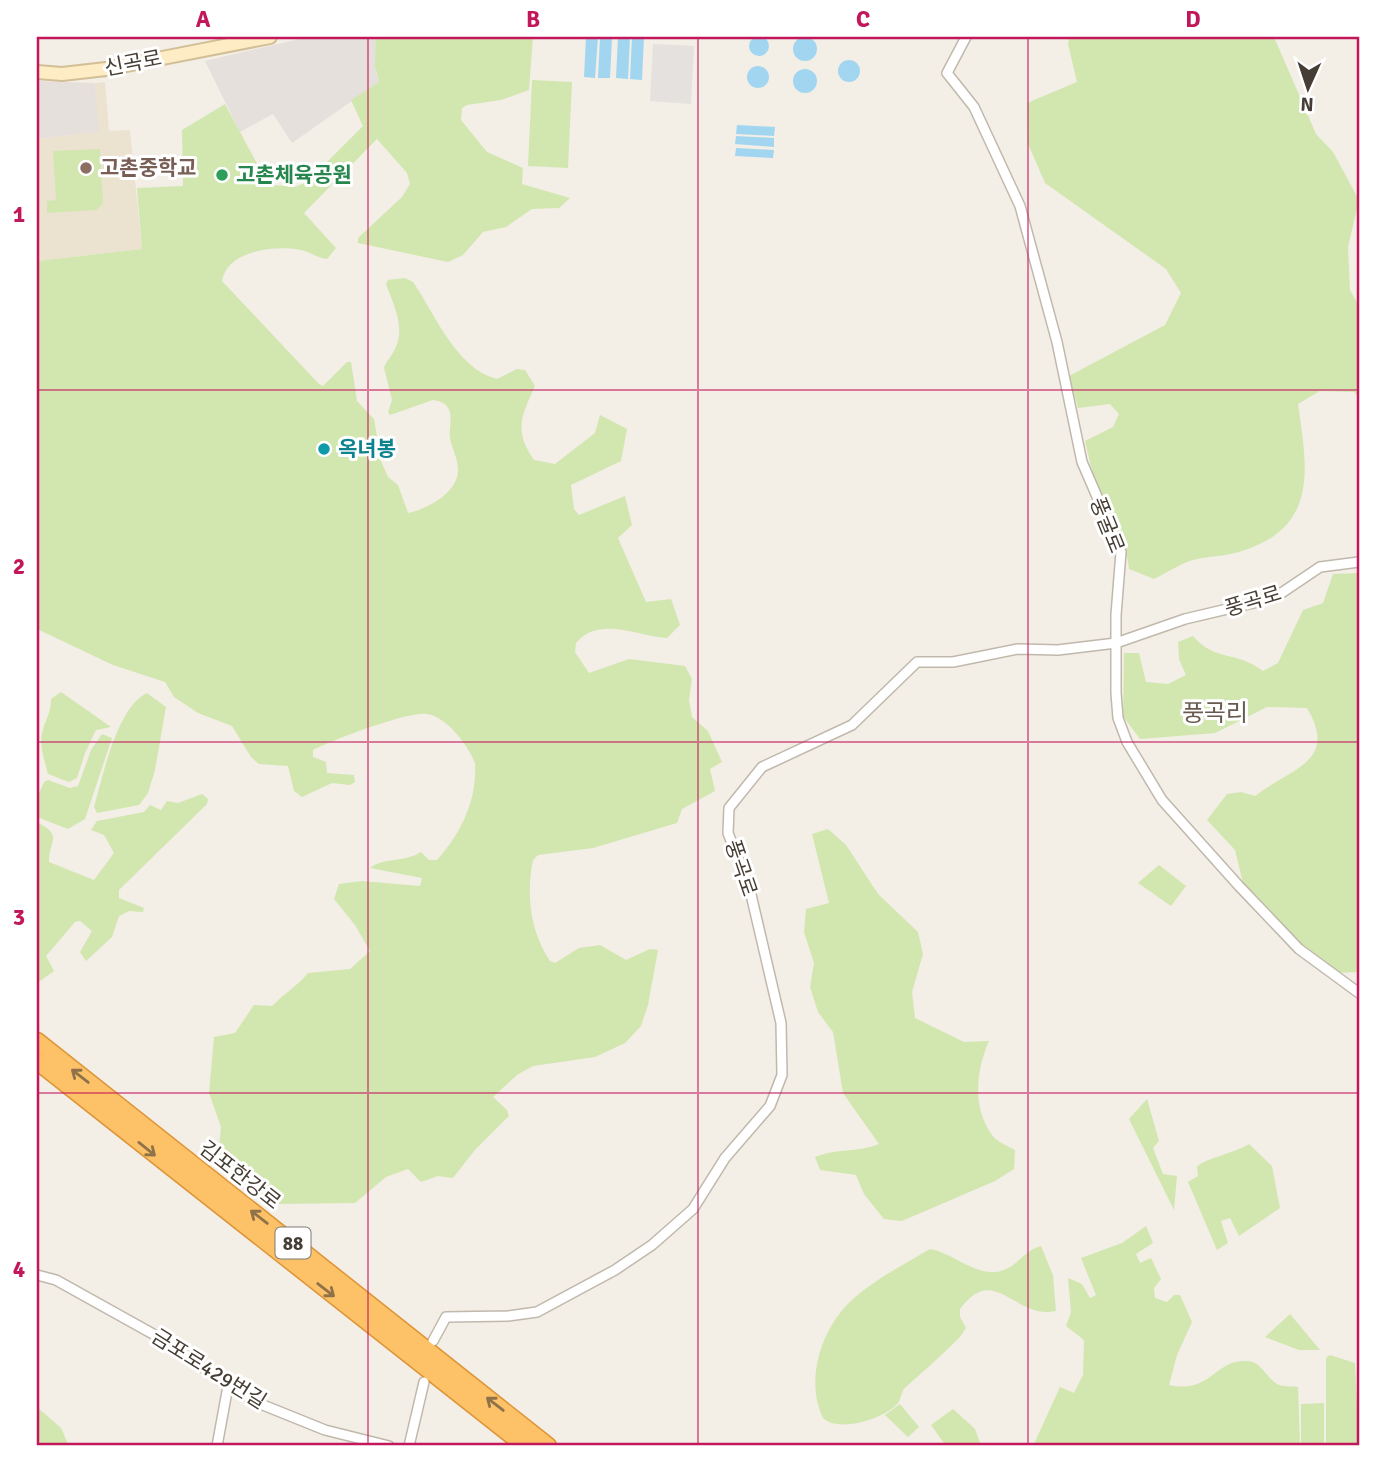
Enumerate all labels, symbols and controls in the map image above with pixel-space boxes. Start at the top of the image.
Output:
text: A [196,5,211,34]
text: B [526,5,540,34]
text: C [856,5,870,34]
text: D [1185,5,1201,34]
street label: 신곡로 [102,45,164,81]
north arrow [1274,52,1344,122]
text: N [1300,92,1314,116]
place label: 고촌중학교 [100,155,197,181]
marker: 고촌중학교 [78,160,94,176]
place label: 고촌체육공원 [236,162,352,188]
marker: 고촌체육공원 [214,167,230,183]
text: 1 [13,200,25,229]
place label: 옥녀봉 [338,436,396,462]
marker: 옥녀봉 [316,441,332,457]
street label: 풍굴로 [1084,493,1130,557]
text: 2 [13,552,25,581]
street label: 풍곡로 [1221,580,1285,622]
district label: 풍곡리 [1182,698,1248,728]
street label: 풍곡로 [719,836,763,900]
text: 3 [13,903,25,932]
one-way arrow [72,1068,90,1083]
street label: 김포한강로 [194,1135,286,1215]
one-way arrow [138,1141,156,1157]
one-way arrow [250,1209,268,1224]
road number: 88 [276,1228,310,1259]
text: 4 [13,1255,25,1284]
one-way arrow [316,1282,335,1297]
street label: 금포로429번길 [147,1323,271,1415]
one-way arrow [486,1396,504,1411]

